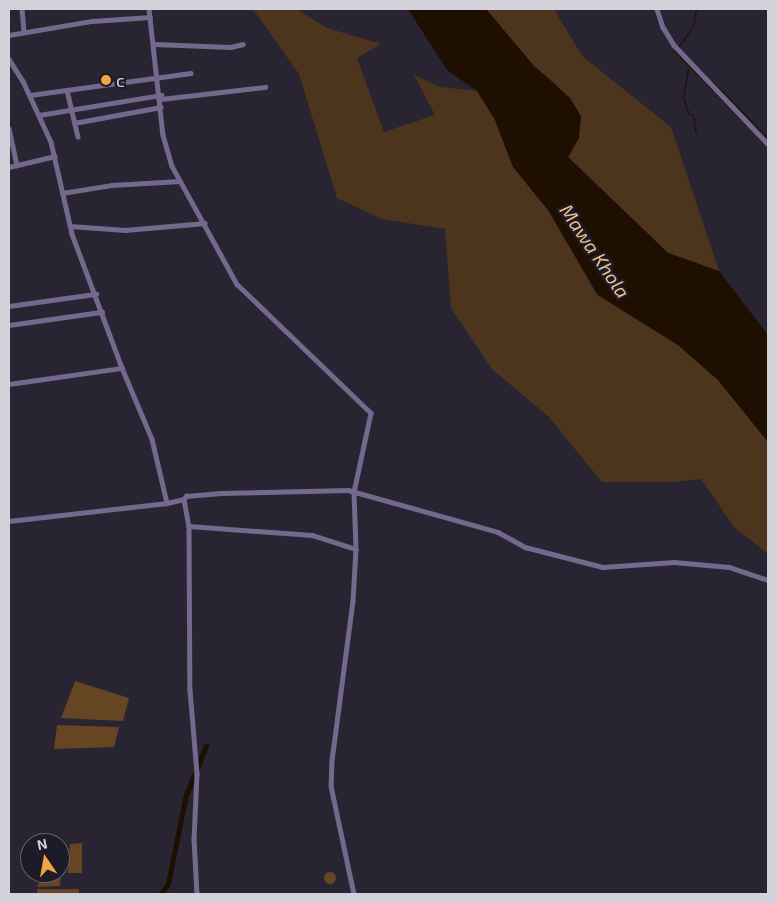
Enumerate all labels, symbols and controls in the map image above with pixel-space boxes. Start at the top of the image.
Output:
place label: c [116,69,125,91]
marker: c [100,74,112,86]
water label: Mawa Khola [555,200,635,302]
north arrow [20,833,70,883]
text: N [35,834,49,853]

